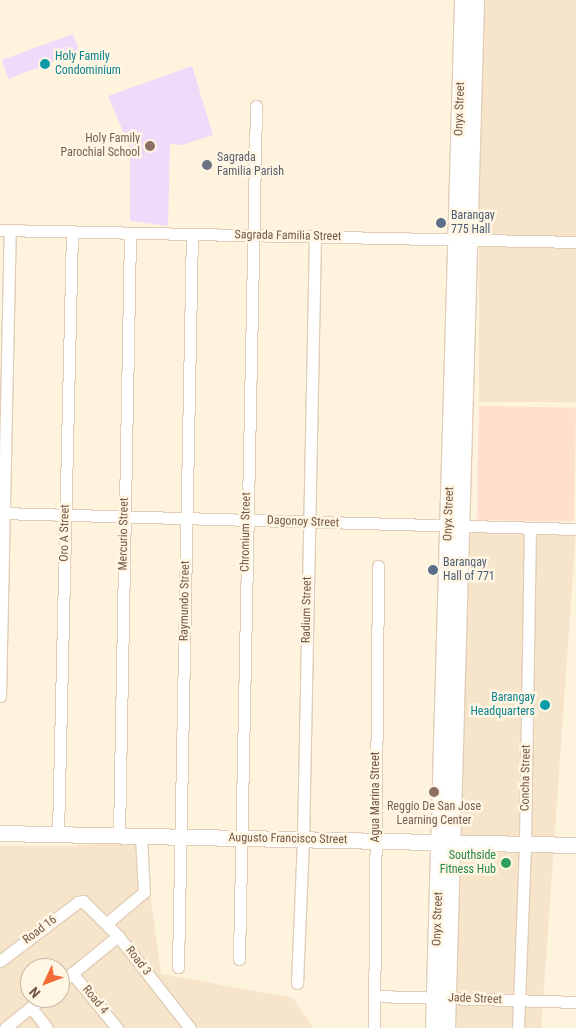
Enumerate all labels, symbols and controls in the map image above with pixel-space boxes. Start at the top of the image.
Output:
place label: Holy Family Condominium [55,50,121,78]
marker: Holy Family Condominium [39,58,51,70]
street label: Onyx Street [452,82,468,136]
place label: Holy Family Parochial School [60,132,140,160]
marker: Holy Family Parochial School [144,140,156,152]
place label: Sagrada Familia Parish [217,151,284,179]
marker: Sagrada Familia Parish [201,159,213,171]
place label: Barangay 775 Hall [451,209,495,237]
marker: Barangay 775 Hall [435,217,447,229]
street label: Sagrada Familia Street [235,228,341,244]
street label: Onyx Street [441,487,457,541]
street label: Chromium Street [238,492,254,572]
street label: Mercurio Street [116,497,132,571]
street label: Oro A Street [57,504,73,562]
street label: Dagonoy Street [267,514,339,530]
place label: Barangay Hall of 771 [443,556,495,584]
street label: Raymundo Street [177,561,193,641]
marker: Barangay Hall of 771 [427,564,439,576]
street label: Radium Street [299,577,315,643]
place label: Barangay Headquarters [470,691,535,719]
marker: Barangay Headquarters [539,699,551,711]
street label: Concha Street [518,745,534,811]
street label: Agua Marina Street [369,752,383,842]
marker: Reggio De San Jose Learning Center [428,786,440,798]
place label: Reggio De San Jose Learning Center [387,800,481,828]
street label: Augusto Francisco Street [228,831,348,847]
place label: Southside Fitness Hub [440,849,496,877]
marker: Southside Fitness Hub [500,857,512,869]
street label: Onyx Street [430,892,446,946]
street label: Road 16 [20,913,60,947]
street label: Road 3 [122,944,154,978]
north arrow [20,958,70,1008]
street label: Road 4 [79,983,111,1017]
text: N [26,984,44,1001]
street label: Jade Street [448,991,502,1007]

